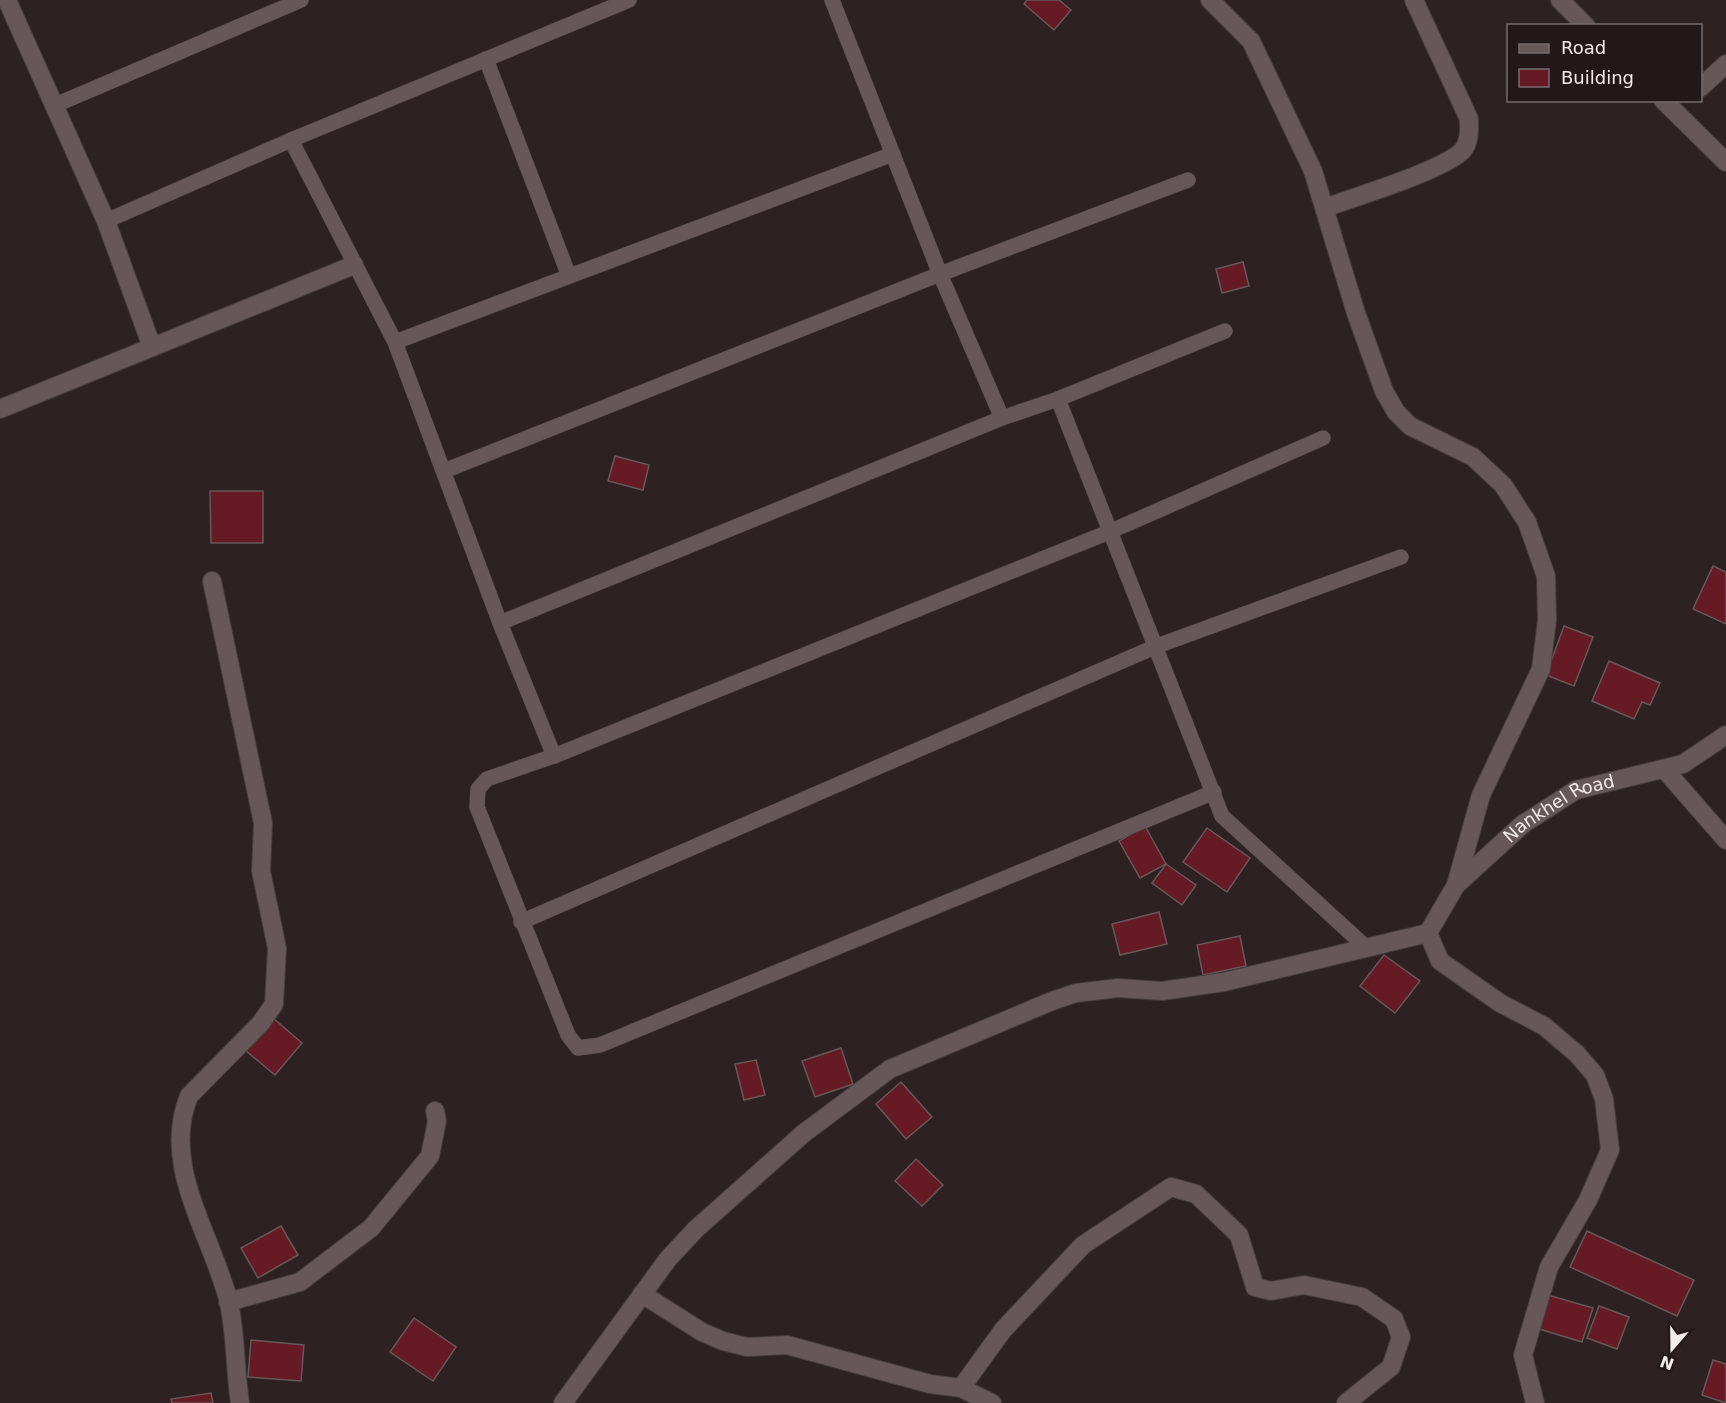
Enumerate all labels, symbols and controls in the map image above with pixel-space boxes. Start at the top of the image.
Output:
legend [1507,24,1702,102]
text: Road [1561,37,1606,58]
text: Building [1561,67,1634,88]
street label: Nankhel Road [1499,770,1617,847]
north arrow [1642,1319,1702,1379]
text: N [1657,1351,1677,1374]

